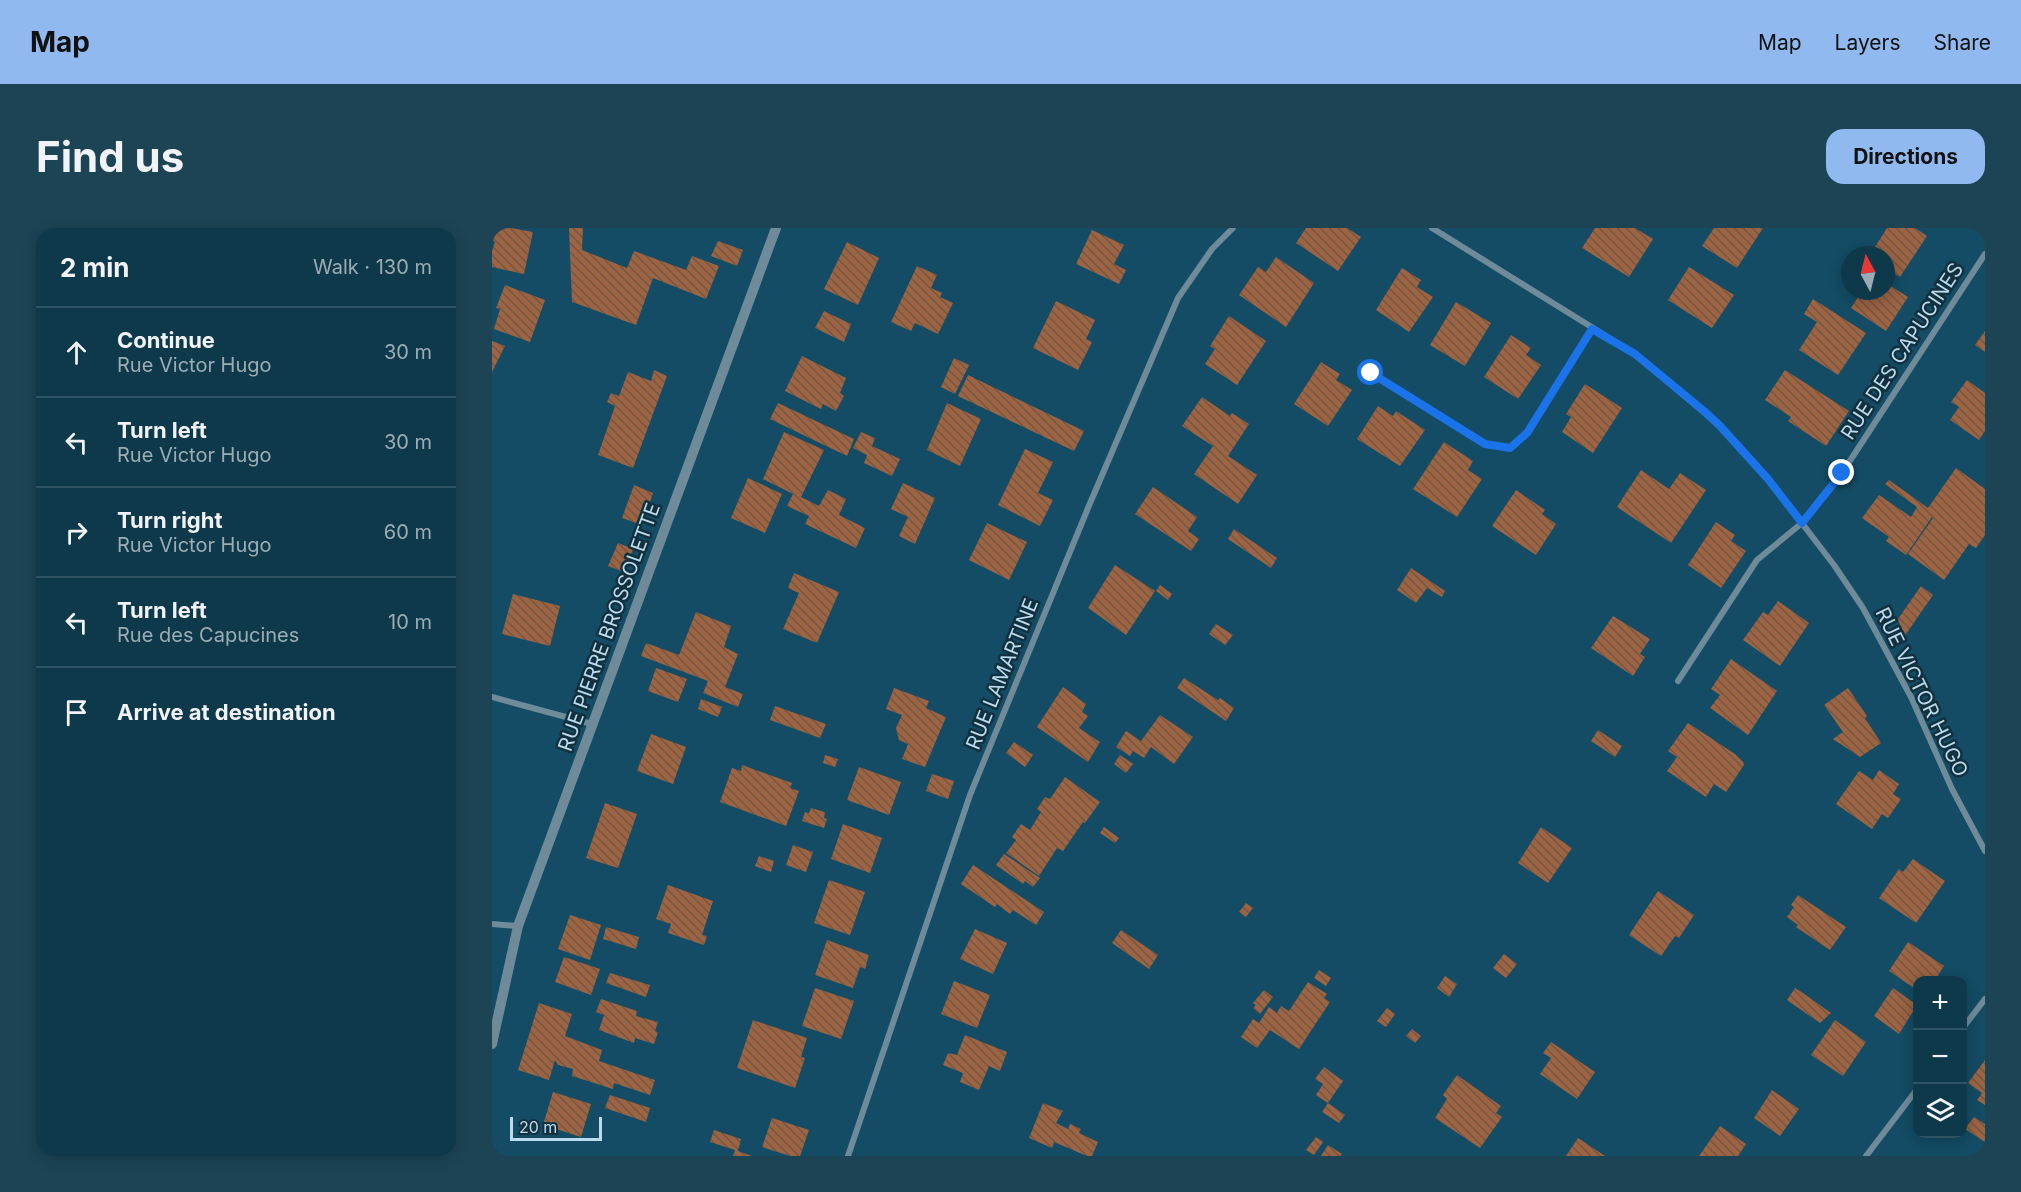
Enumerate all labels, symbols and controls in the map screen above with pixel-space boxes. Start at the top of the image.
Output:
text: Map [30,25,90,59]
text: Map [1758,30,1802,55]
text: Layers [1835,30,1901,55]
text: Share [1934,30,1991,55]
button: Directions [1826,129,1985,184]
text: Find us [36,131,184,182]
north arrow [1841,246,1895,300]
text: 2 min [60,252,130,283]
text: Walk · 130 m [313,255,432,279]
street label: RUE DES CAPUCINES [1836,258,1968,444]
text: Continue [117,327,215,353]
icon: ahead [60,336,93,369]
text: 30 m [384,340,432,364]
text: Rue Victor Hugo [117,353,272,377]
route start [1357,359,1383,385]
text: Turn left [117,417,207,443]
icon: left [60,426,93,459]
text: 30 m [384,430,432,454]
text: Rue Victor Hugo [117,443,272,467]
route end [1828,459,1854,485]
street label: RUE PIERRE BROSSOLETTE [553,500,665,754]
text: Turn right [117,507,223,533]
icon: right [60,516,93,549]
text: 60 m [384,520,432,544]
text: Rue Victor Hugo [117,533,272,557]
street label: RUE LAMARTINE [961,595,1043,753]
text: Turn left [117,597,207,623]
street label: RUE VICTOR HUGO [1871,603,1973,781]
icon: left [60,606,93,639]
text: 10 m [388,610,432,634]
text: Rue des Capucines [117,623,299,647]
icon: arrive [60,696,93,729]
text: Arrive at destination [117,699,336,725]
map controls [1913,976,1967,1138]
button: + [1913,976,1967,1030]
button: − [1913,1030,1967,1084]
button: layers [1913,1084,1967,1138]
scale bar [510,1114,602,1142]
text: 20 m [519,1117,557,1137]

